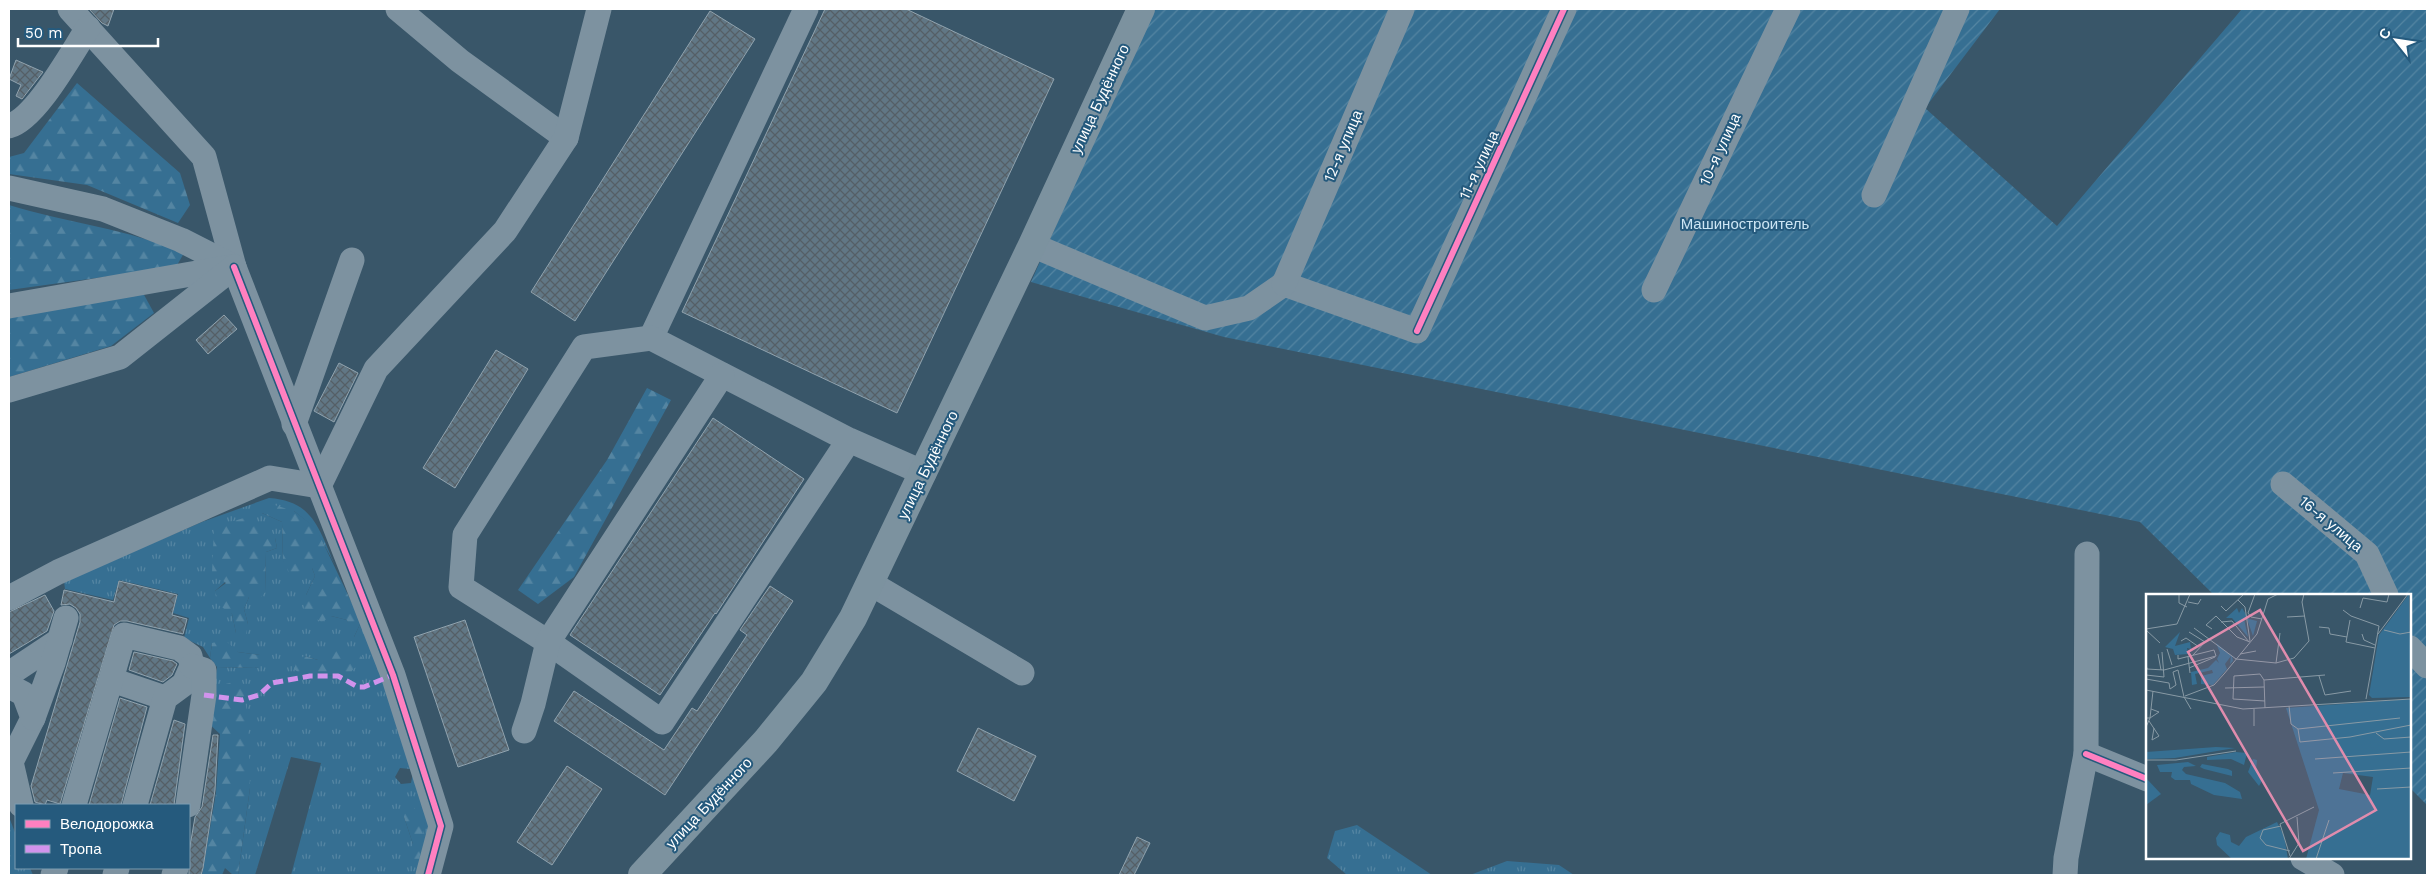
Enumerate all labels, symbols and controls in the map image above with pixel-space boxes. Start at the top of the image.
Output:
scale bar [18,15,158,47]
north arrow [2371,15,2421,65]
text: 50 m [25,24,62,42]
text: С [2375,25,2394,42]
street label: улица Будённого [1067,42,1133,156]
street label: 12-я улица [1320,107,1366,185]
street label: 10-я улица [1696,110,1745,188]
street label: 11-я улица [1455,127,1503,202]
park label: Машиностроитель [1681,215,1809,233]
street label: улица Будённого [894,408,962,522]
street label: 16-я улица [2296,492,2367,556]
inset map [2146,594,2411,859]
street label: улица Будённого [662,754,756,852]
legend [15,804,190,869]
text: Велодорожка [60,815,154,833]
text: Тропа [60,840,102,858]

